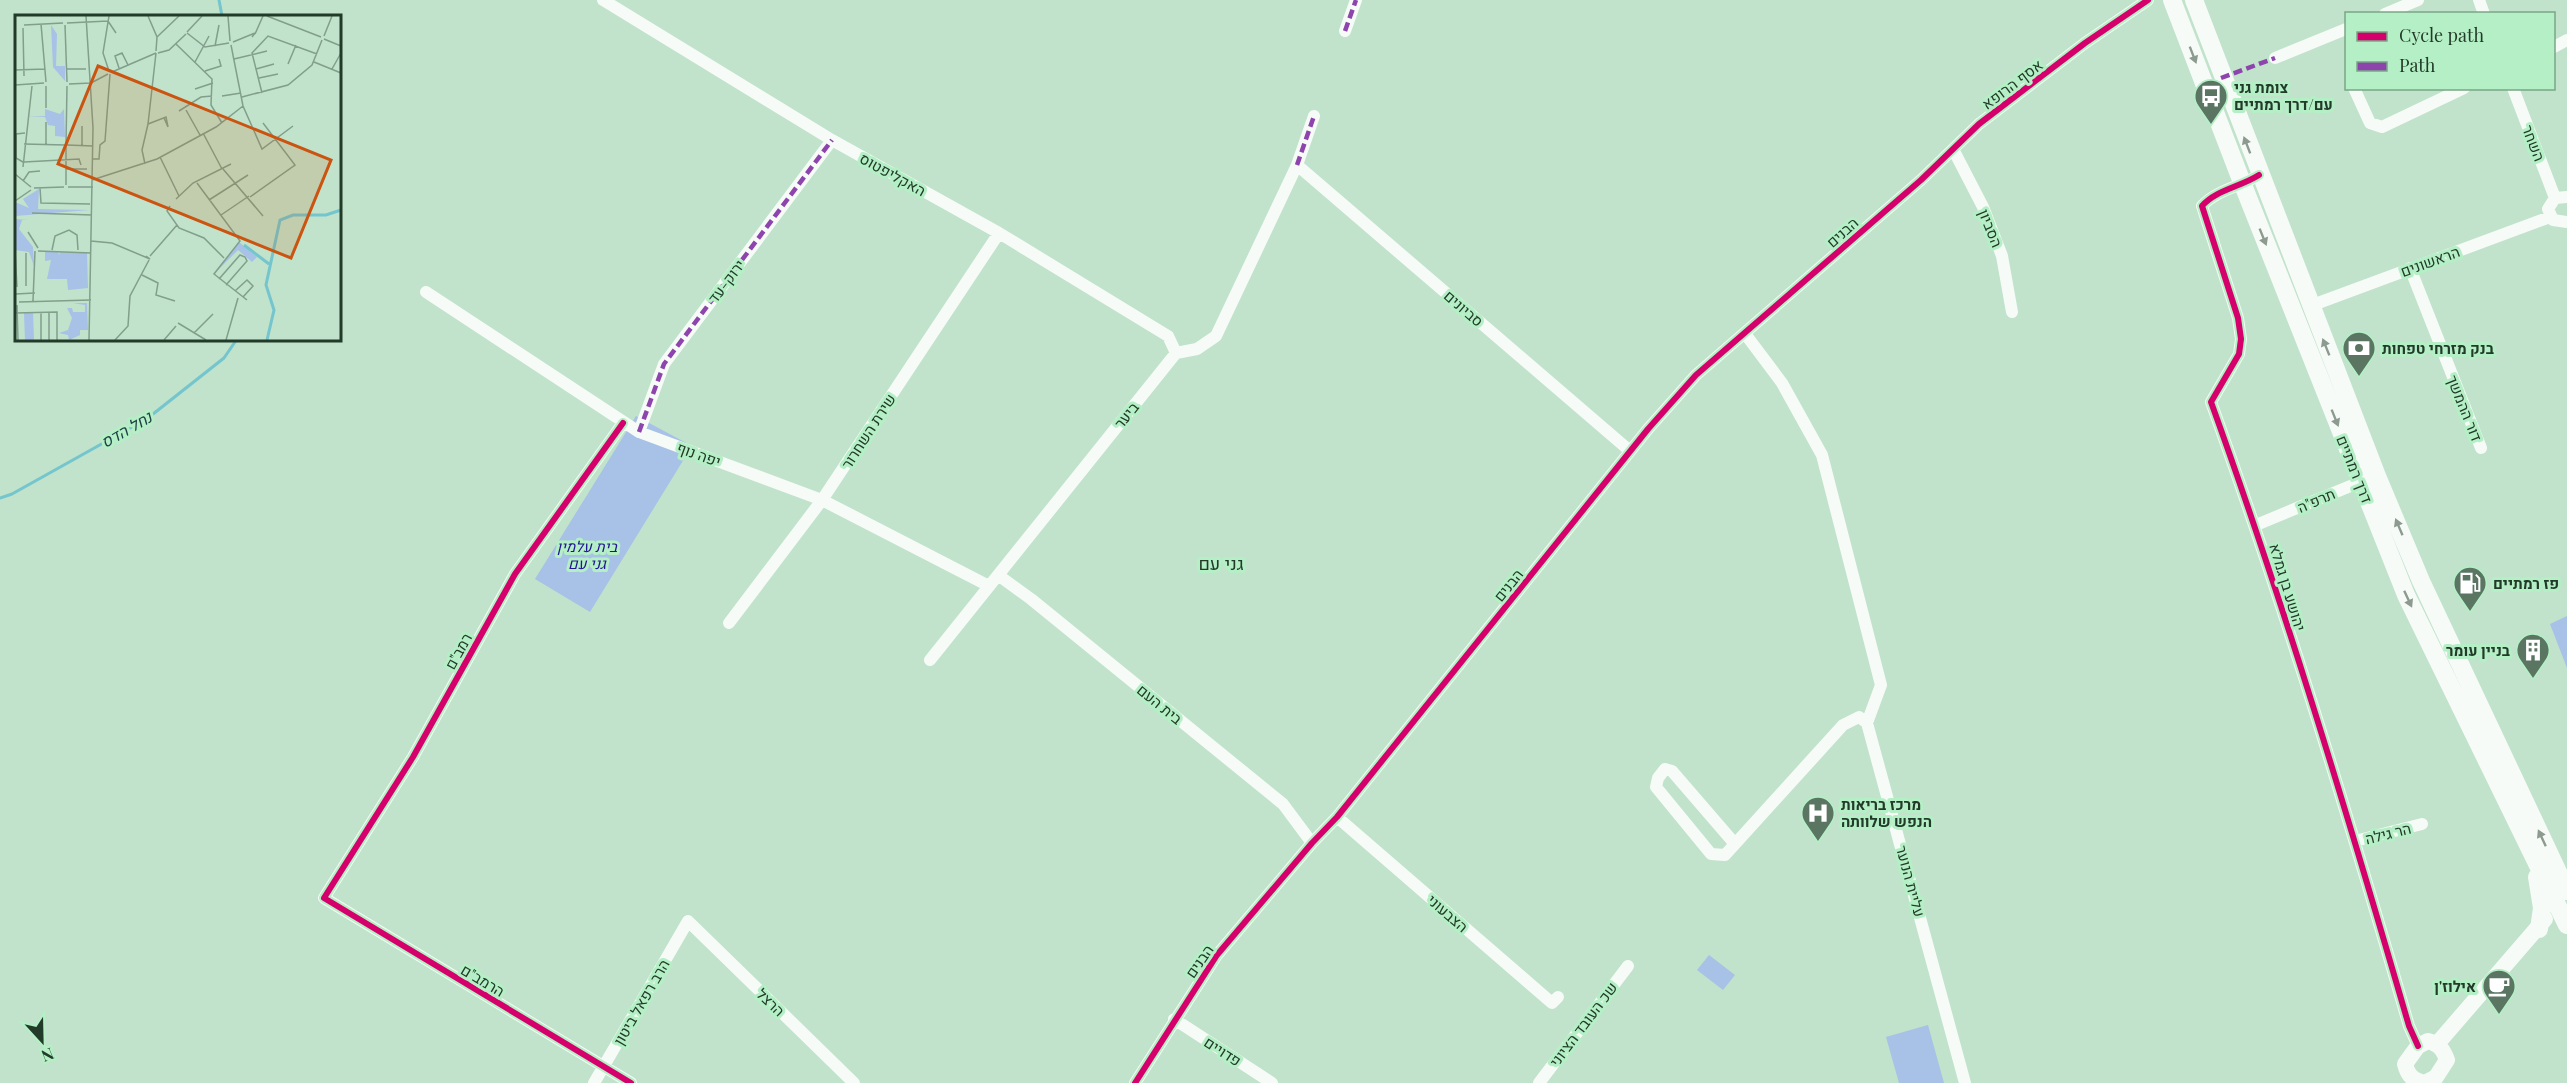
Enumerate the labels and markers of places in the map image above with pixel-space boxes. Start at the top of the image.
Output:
place label: צומת גני עם/דרך רמתיים [2234,77,2333,114]
bus stop icon: צומת גני עם/דרך רמתיים [2193,78,2229,125]
bank icon: בנק מזרחי טפחות [2341,330,2377,377]
place label: בנק מזרחי טפחות [2382,338,2494,358]
fuel station icon: פז רמתיים [2452,565,2488,612]
place label: פז רמתיים [2493,573,2559,593]
building icon: בניין עומר [2515,632,2551,679]
place label: בניין עומר [2446,640,2510,660]
place label: מרכז בריאות הנפש שלוותה [1841,794,1932,831]
hospital icon: מרכז בריאות הנפש שלוותה [1800,795,1836,842]
cafe icon: אילוז'ן [2481,968,2517,1015]
place label: אילוז'ן [2434,976,2476,996]

